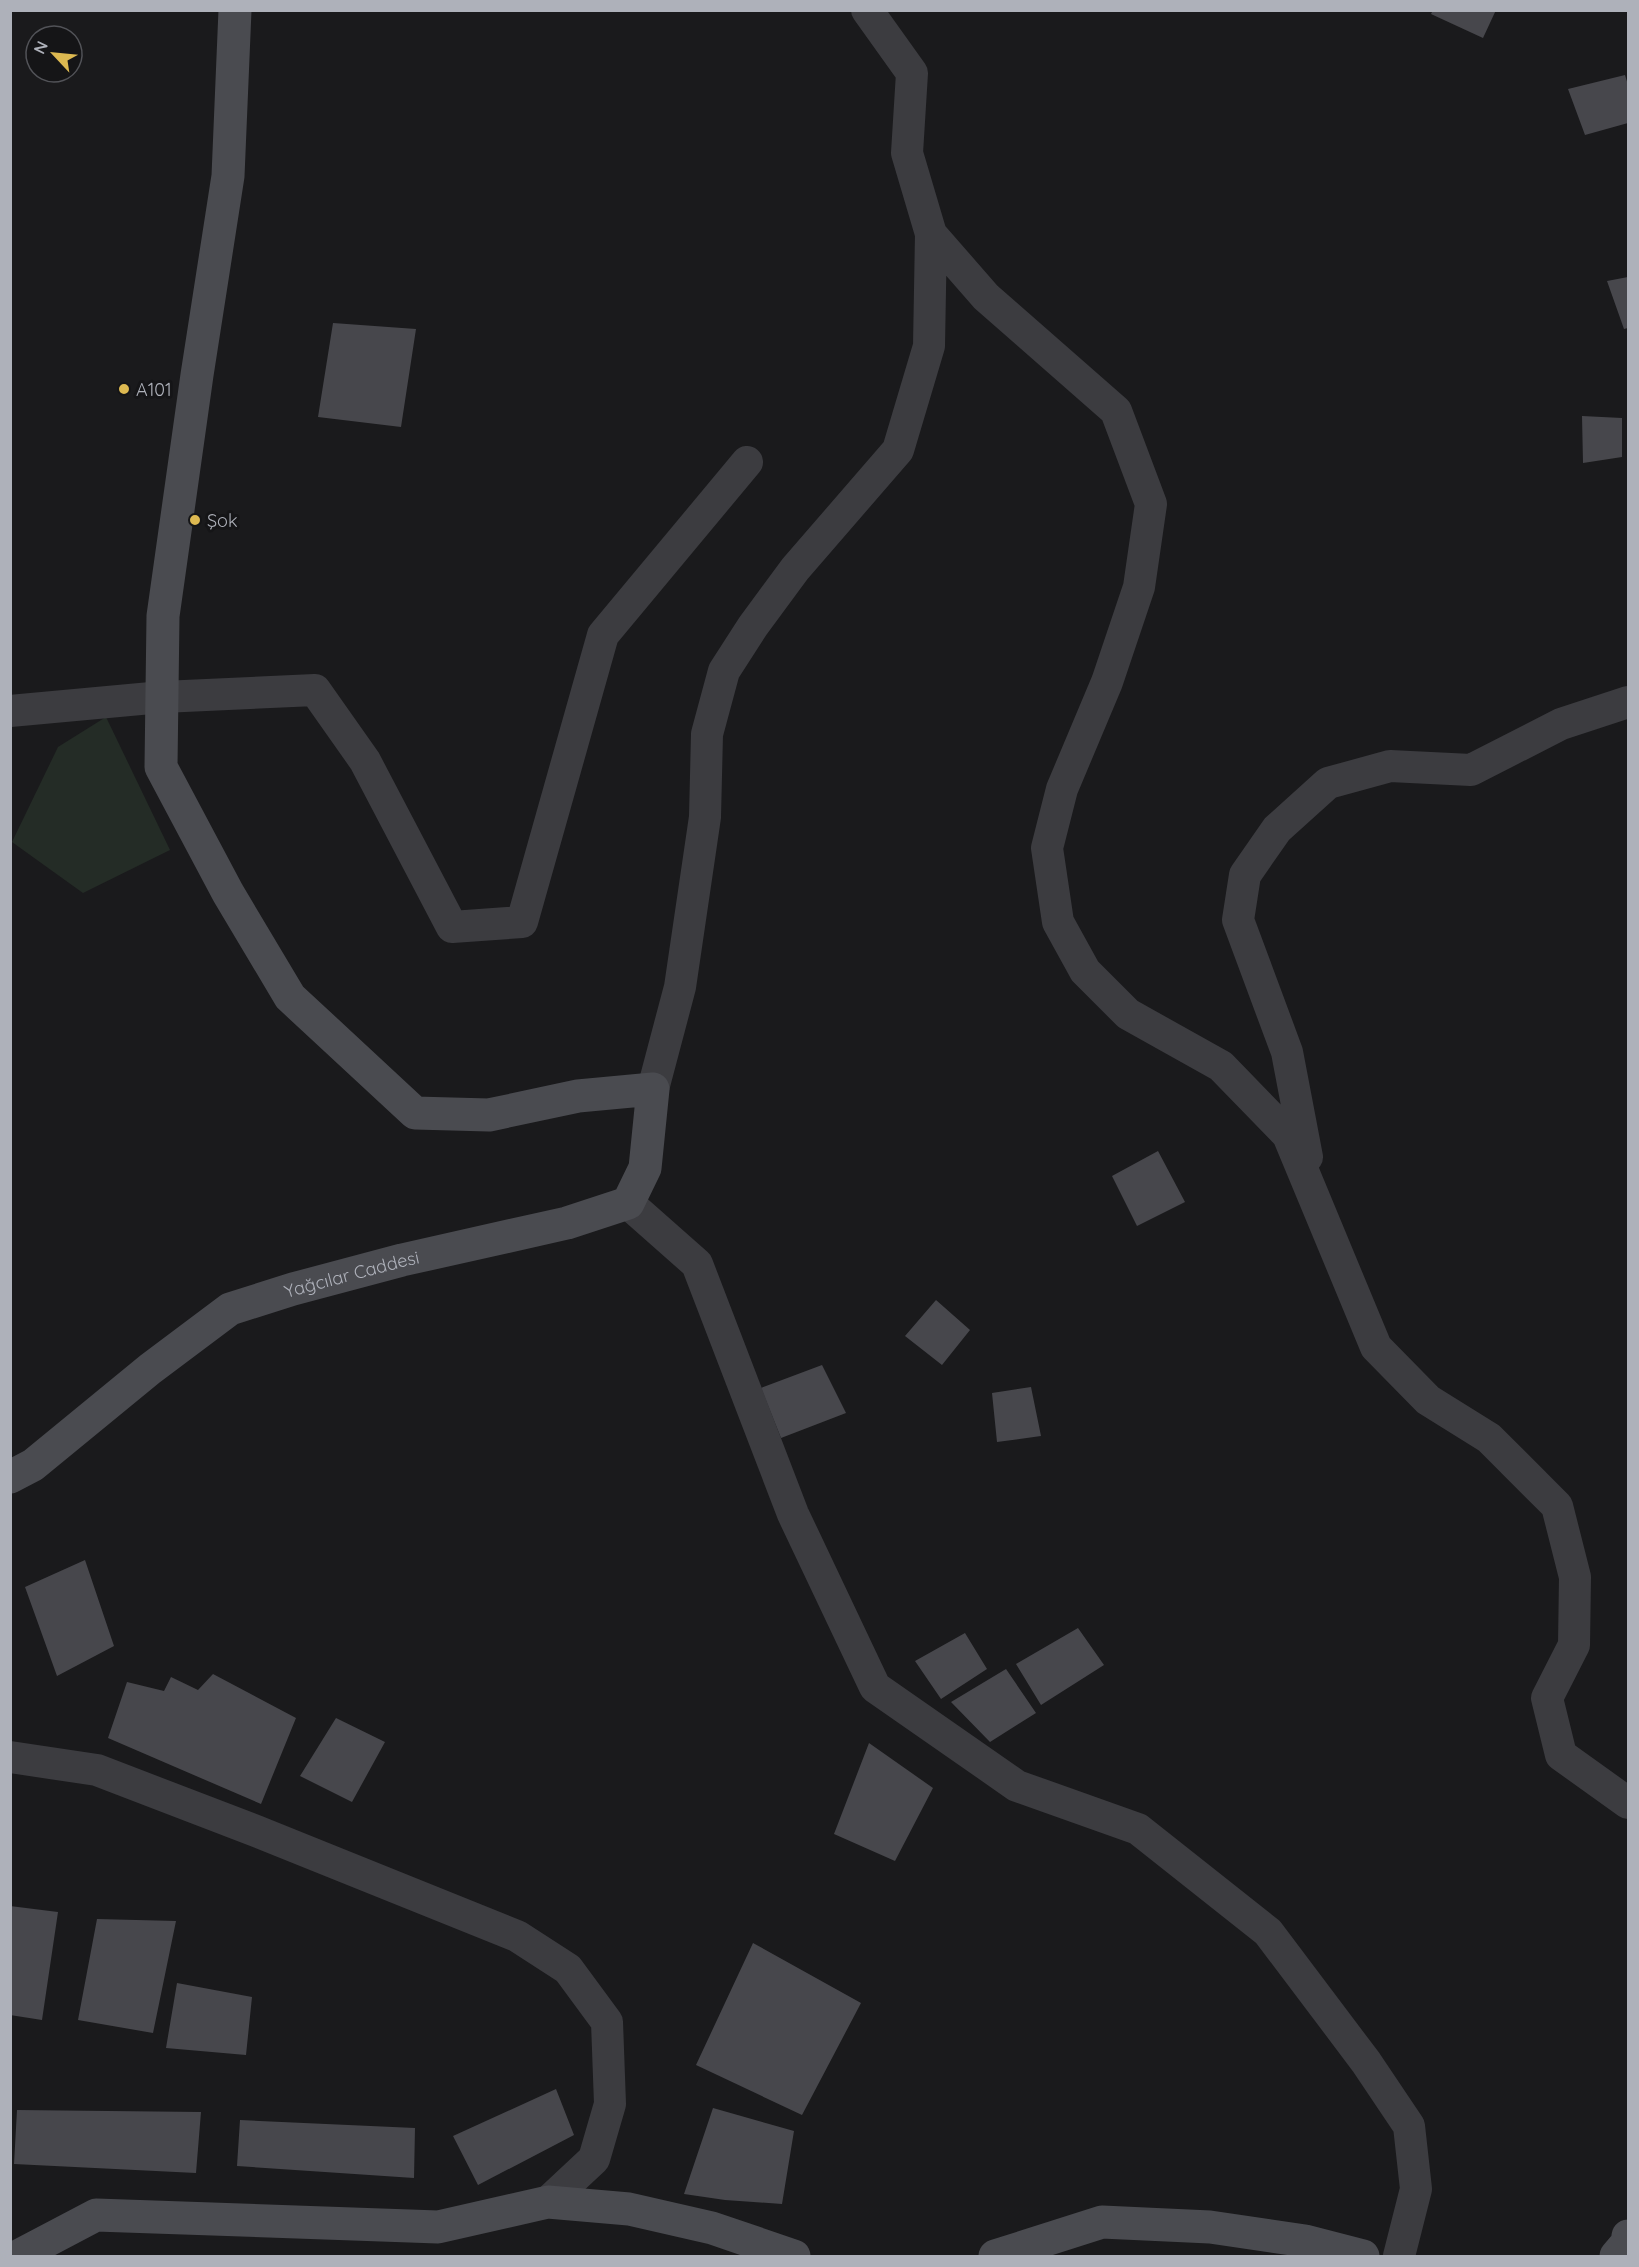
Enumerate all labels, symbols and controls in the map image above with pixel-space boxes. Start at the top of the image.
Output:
north arrow [24,24,84,84]
text: N [29,38,52,57]
place label: A101 [136,378,172,401]
marker: A101 [117,382,131,396]
place label: Şok [207,509,238,532]
marker: Şok [188,513,202,527]
street label: Yağcılar Caddesi [281,1245,421,1303]

